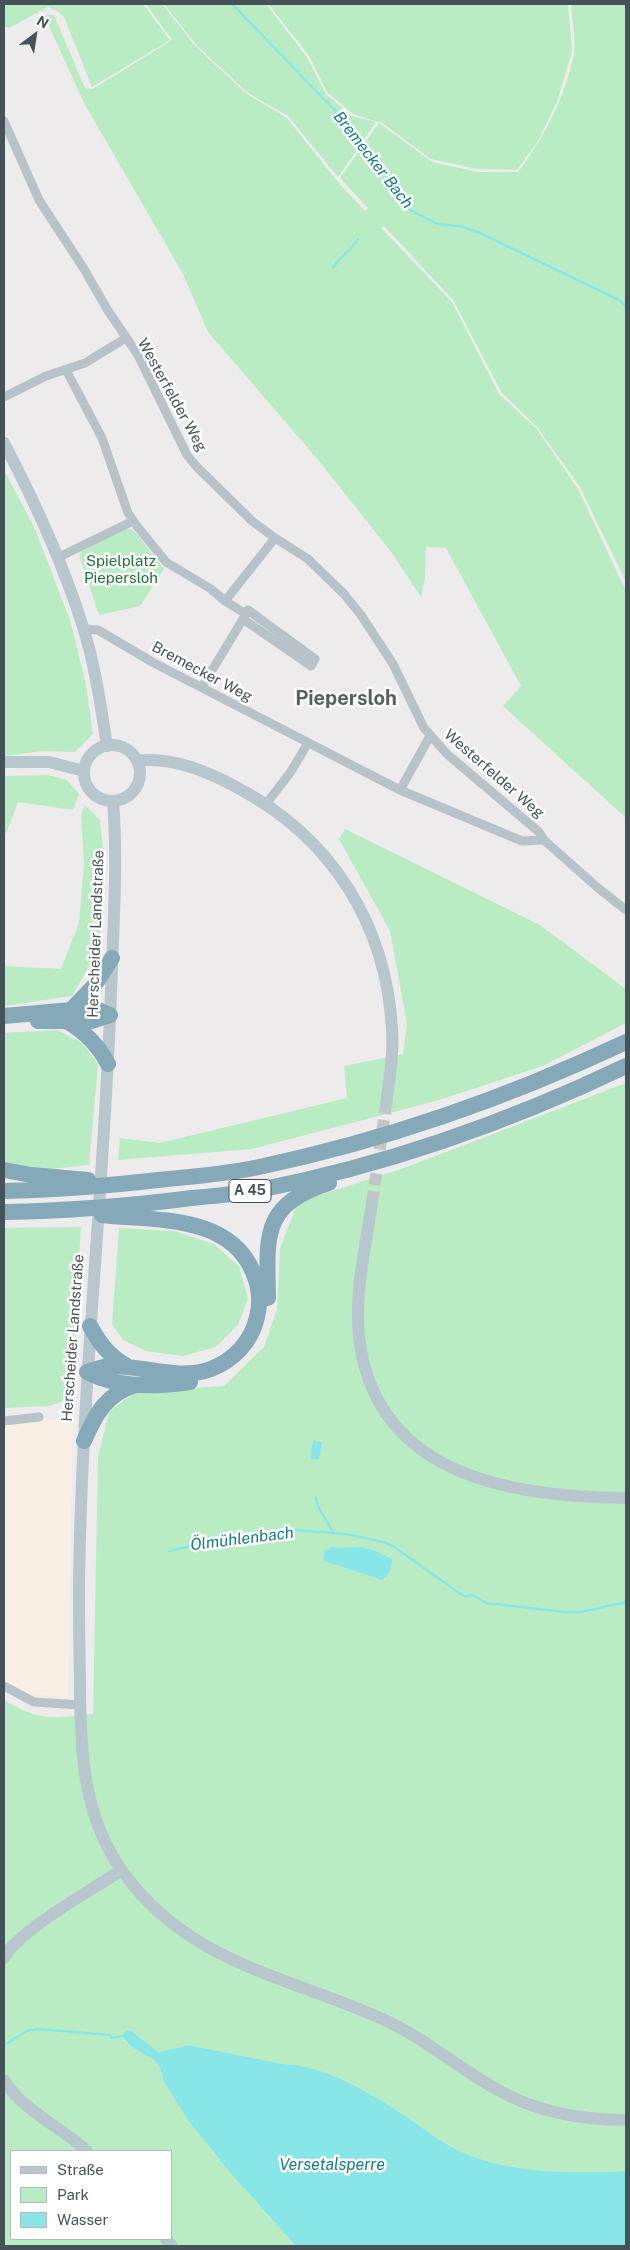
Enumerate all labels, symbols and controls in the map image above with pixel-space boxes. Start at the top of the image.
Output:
north arrow [10,10,60,60]
text: N [34,12,52,32]
water label: Bremecker Bach [329,107,417,213]
street label: Westerfelder Weg [133,335,211,455]
park label: Spielplatz Piepersloh [84,552,158,587]
street label: Bremecker Weg [149,638,255,706]
district label: Piepersloh [295,687,397,711]
street label: Westerfelder Weg [440,726,548,822]
street label: Herscheider Landstraße [84,850,108,1018]
road number: A 45 [229,1180,271,1202]
street label: Herscheider Landstraße [58,1254,88,1422]
water label: Ölmühlenbach [189,1523,295,1555]
legend [10,2150,172,2240]
water label: Versetalsperre [279,2155,385,2175]
text: Straße [57,2161,104,2178]
text: Park [57,2186,89,2203]
text: Wasser [57,2211,108,2228]

